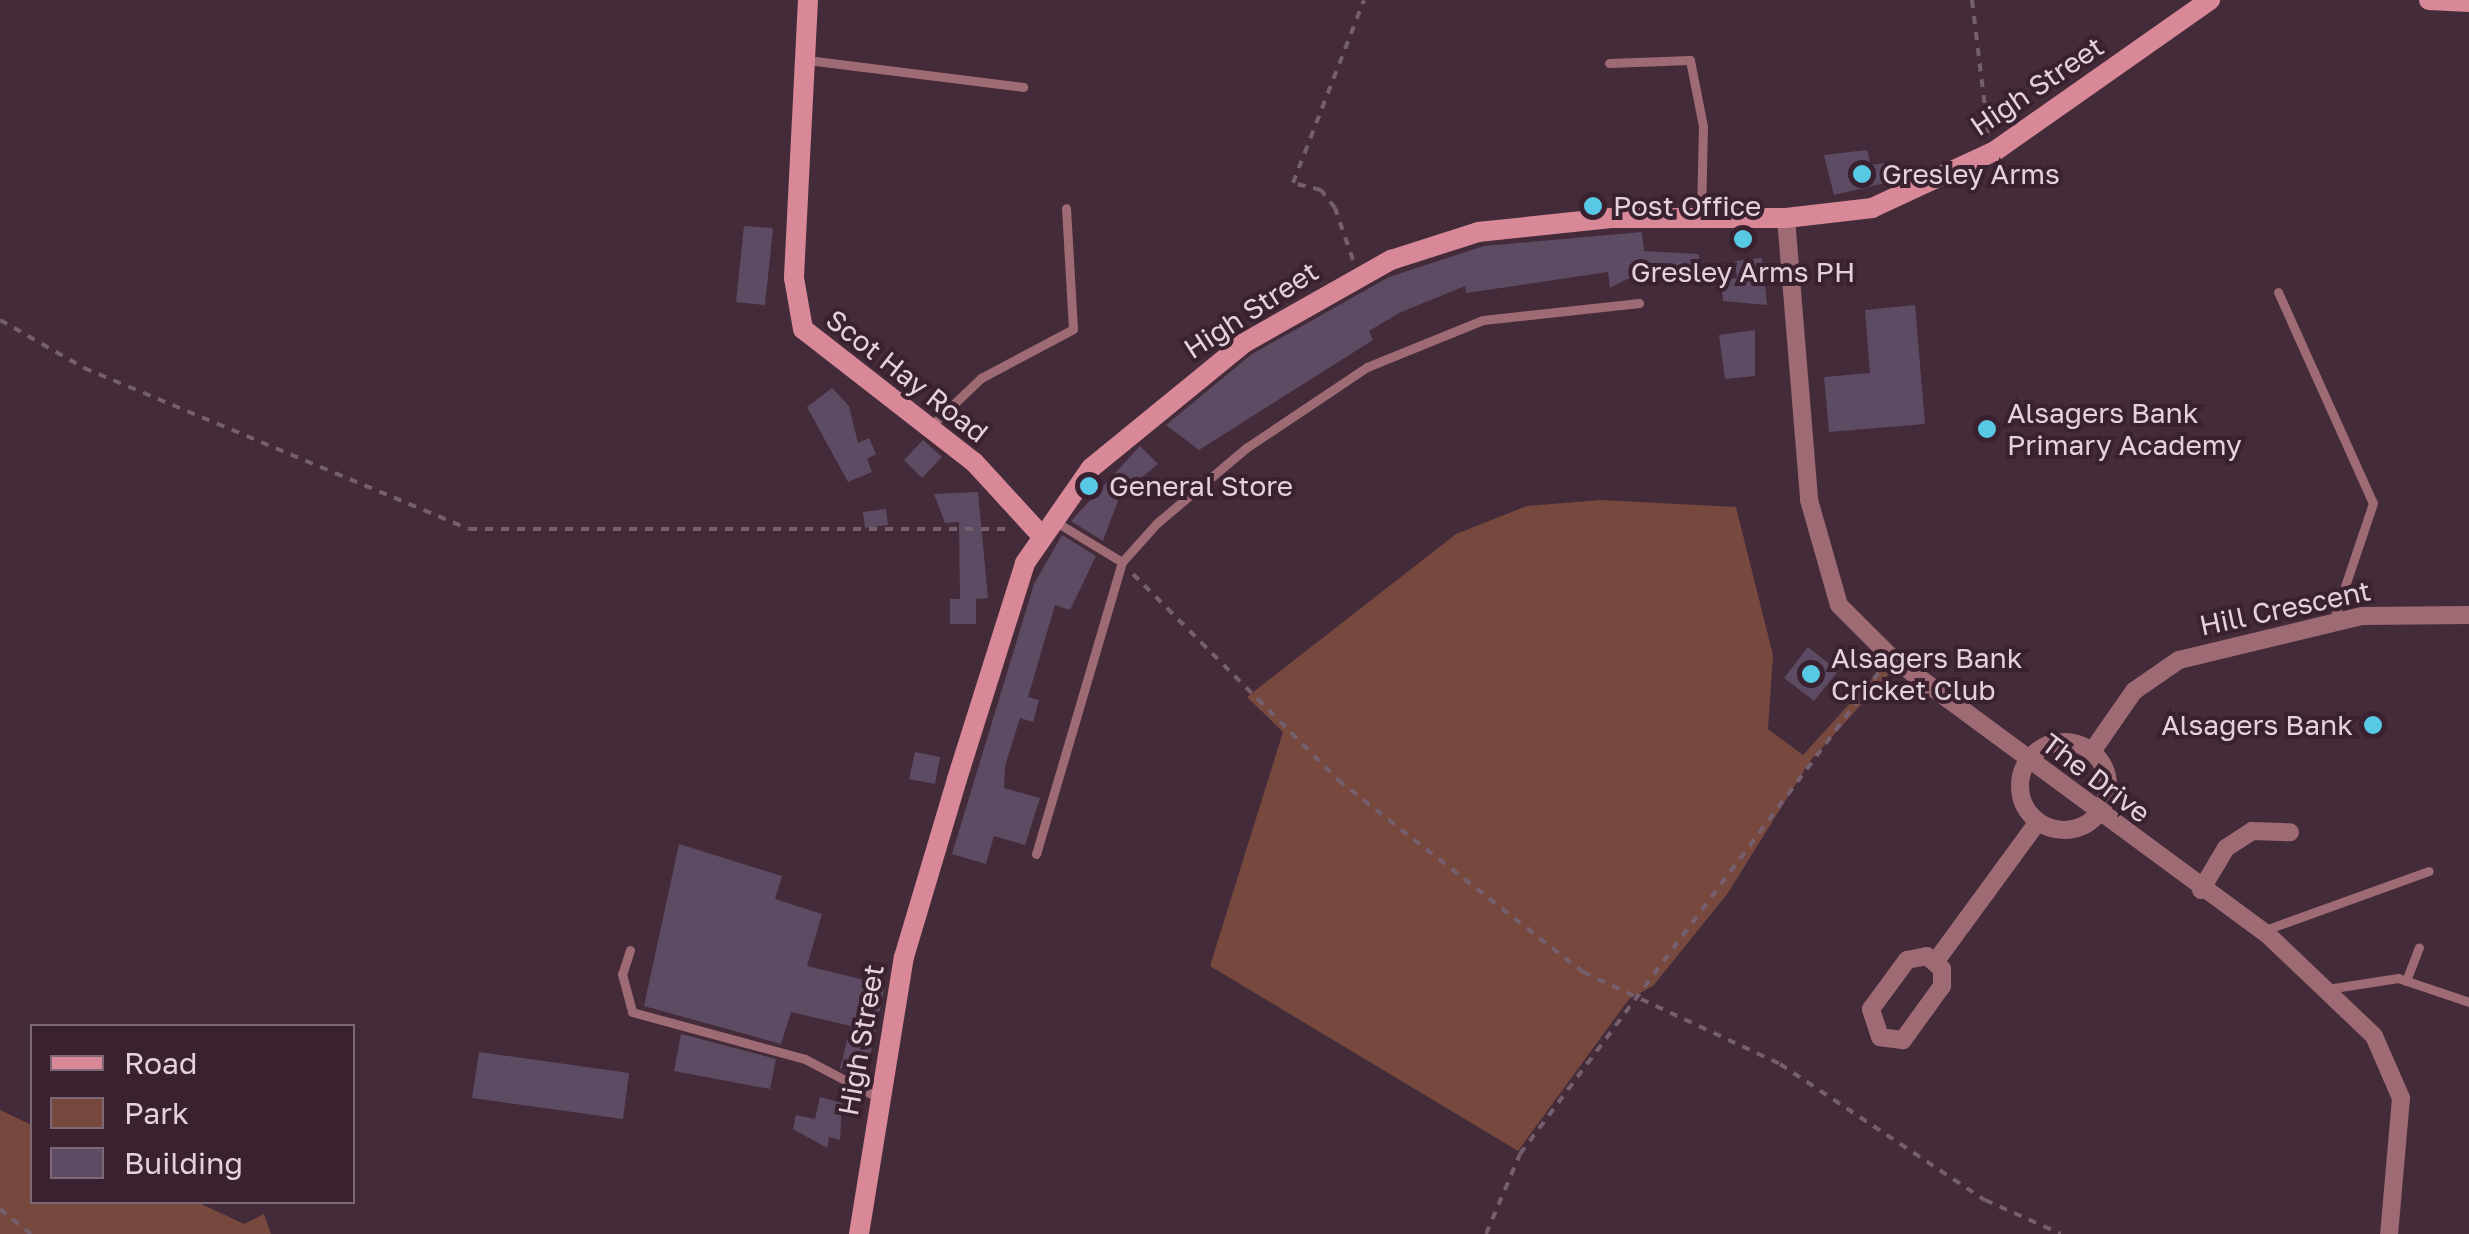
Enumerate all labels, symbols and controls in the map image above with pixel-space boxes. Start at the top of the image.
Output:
street label: High Street [1964,29,2110,143]
place label: Gresley Arms [1882,157,2060,191]
marker: Gresley Arms [1851,163,1873,185]
place label: Post Office [1613,189,1761,223]
marker: Post Office [1582,195,1604,217]
marker: Gresley Arms PH [1732,228,1754,250]
street label: High Street [1178,254,1324,366]
place label: Gresley Arms PH [1631,255,1855,289]
street label: Scot Hay Road [819,302,995,450]
place label: Alsagers Bank Primary Academy [2007,396,2242,462]
marker: Alsagers Bank Primary Academy [1976,418,1998,440]
place label: General Store [1109,469,1293,503]
marker: General Store [1078,475,1100,497]
street label: Hill Crescent [2196,573,2374,643]
place label: Alsagers Bank Cricket Club [1831,641,2023,707]
marker: Alsagers Bank Cricket Club [1800,663,1822,685]
place label: Alsagers Bank [2161,708,2353,742]
marker: Alsagers Bank [2362,714,2384,736]
street label: The Drive [2035,726,2157,830]
street label: High Street [831,962,891,1118]
legend [30,1024,355,1204]
text: Road [124,1045,198,1081]
text: Park [124,1095,189,1131]
text: Building [124,1145,243,1181]

